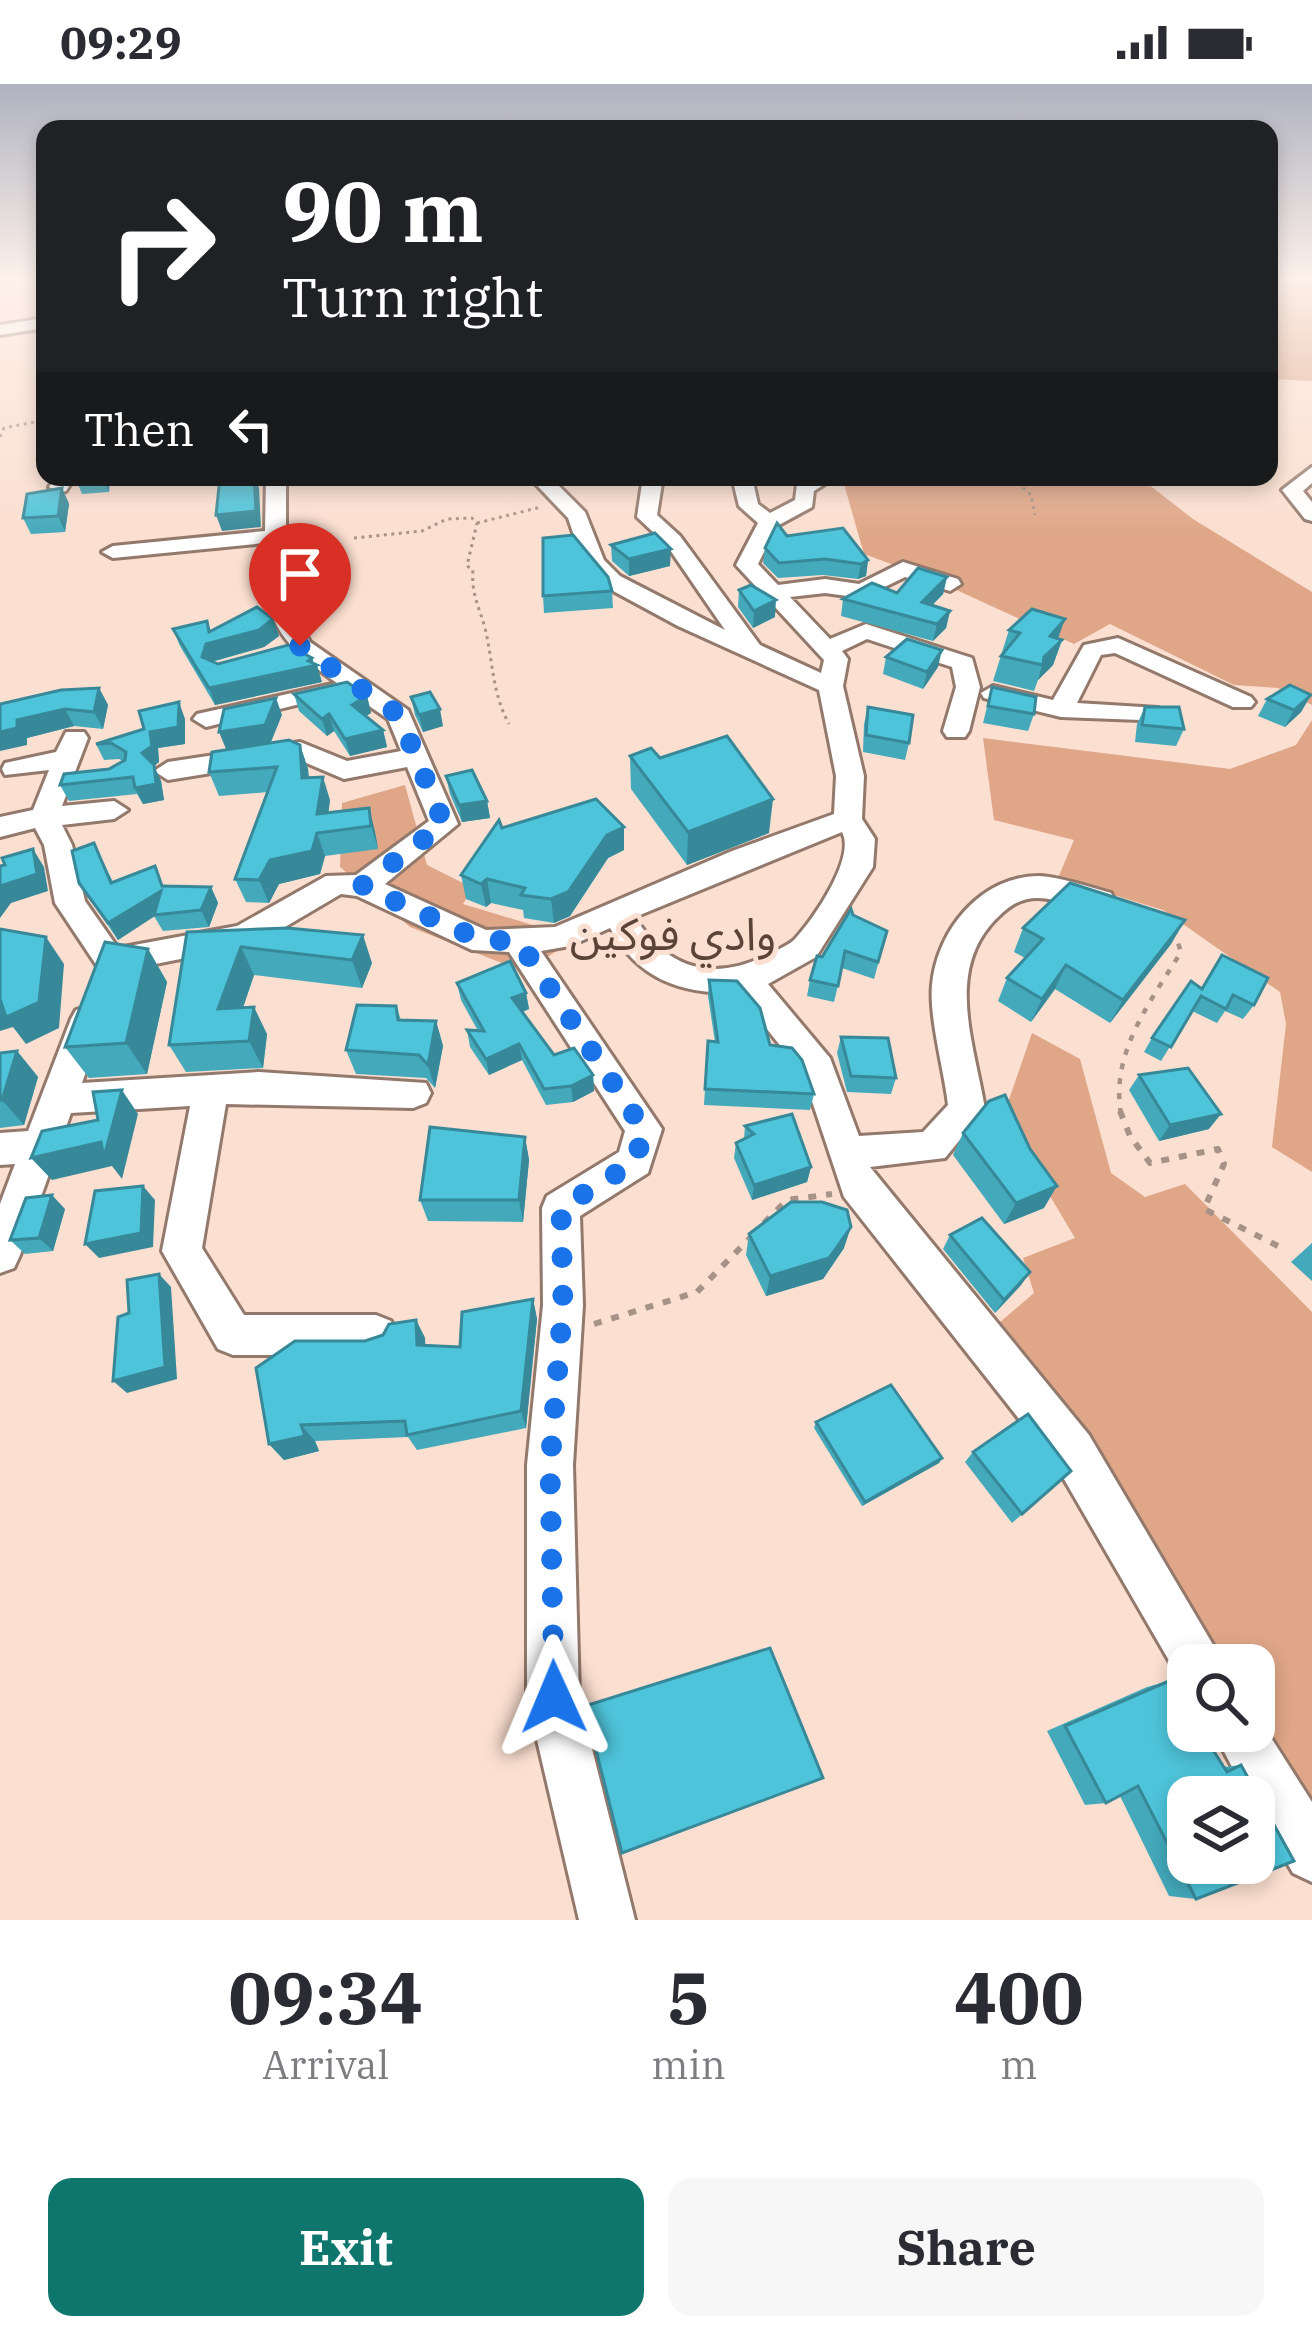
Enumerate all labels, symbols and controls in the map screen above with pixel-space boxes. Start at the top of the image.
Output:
text: 09:29 [60,13,182,71]
text: 90 m [282,156,484,265]
icon: right [84,168,240,324]
text: Turn right [282,262,544,332]
icon: left [218,396,284,462]
text: Then [84,400,194,458]
pin [249,523,351,646]
icon: arrive [267,541,333,607]
district label: وادي فوكين [570,904,776,968]
position arrow [491,1634,617,1760]
map controls [1167,1644,1275,1884]
button: search [1167,1644,1275,1752]
button: layers [1167,1776,1275,1884]
text: 09:34 [228,1950,423,2044]
text: 5 [667,1950,710,2044]
text: 400 [954,1950,1084,2044]
text: Arrival [262,2039,389,2090]
text: min [651,2039,726,2090]
text: m [1000,2039,1037,2090]
button: Exit [48,2178,644,2316]
button: Share [668,2178,1264,2316]

